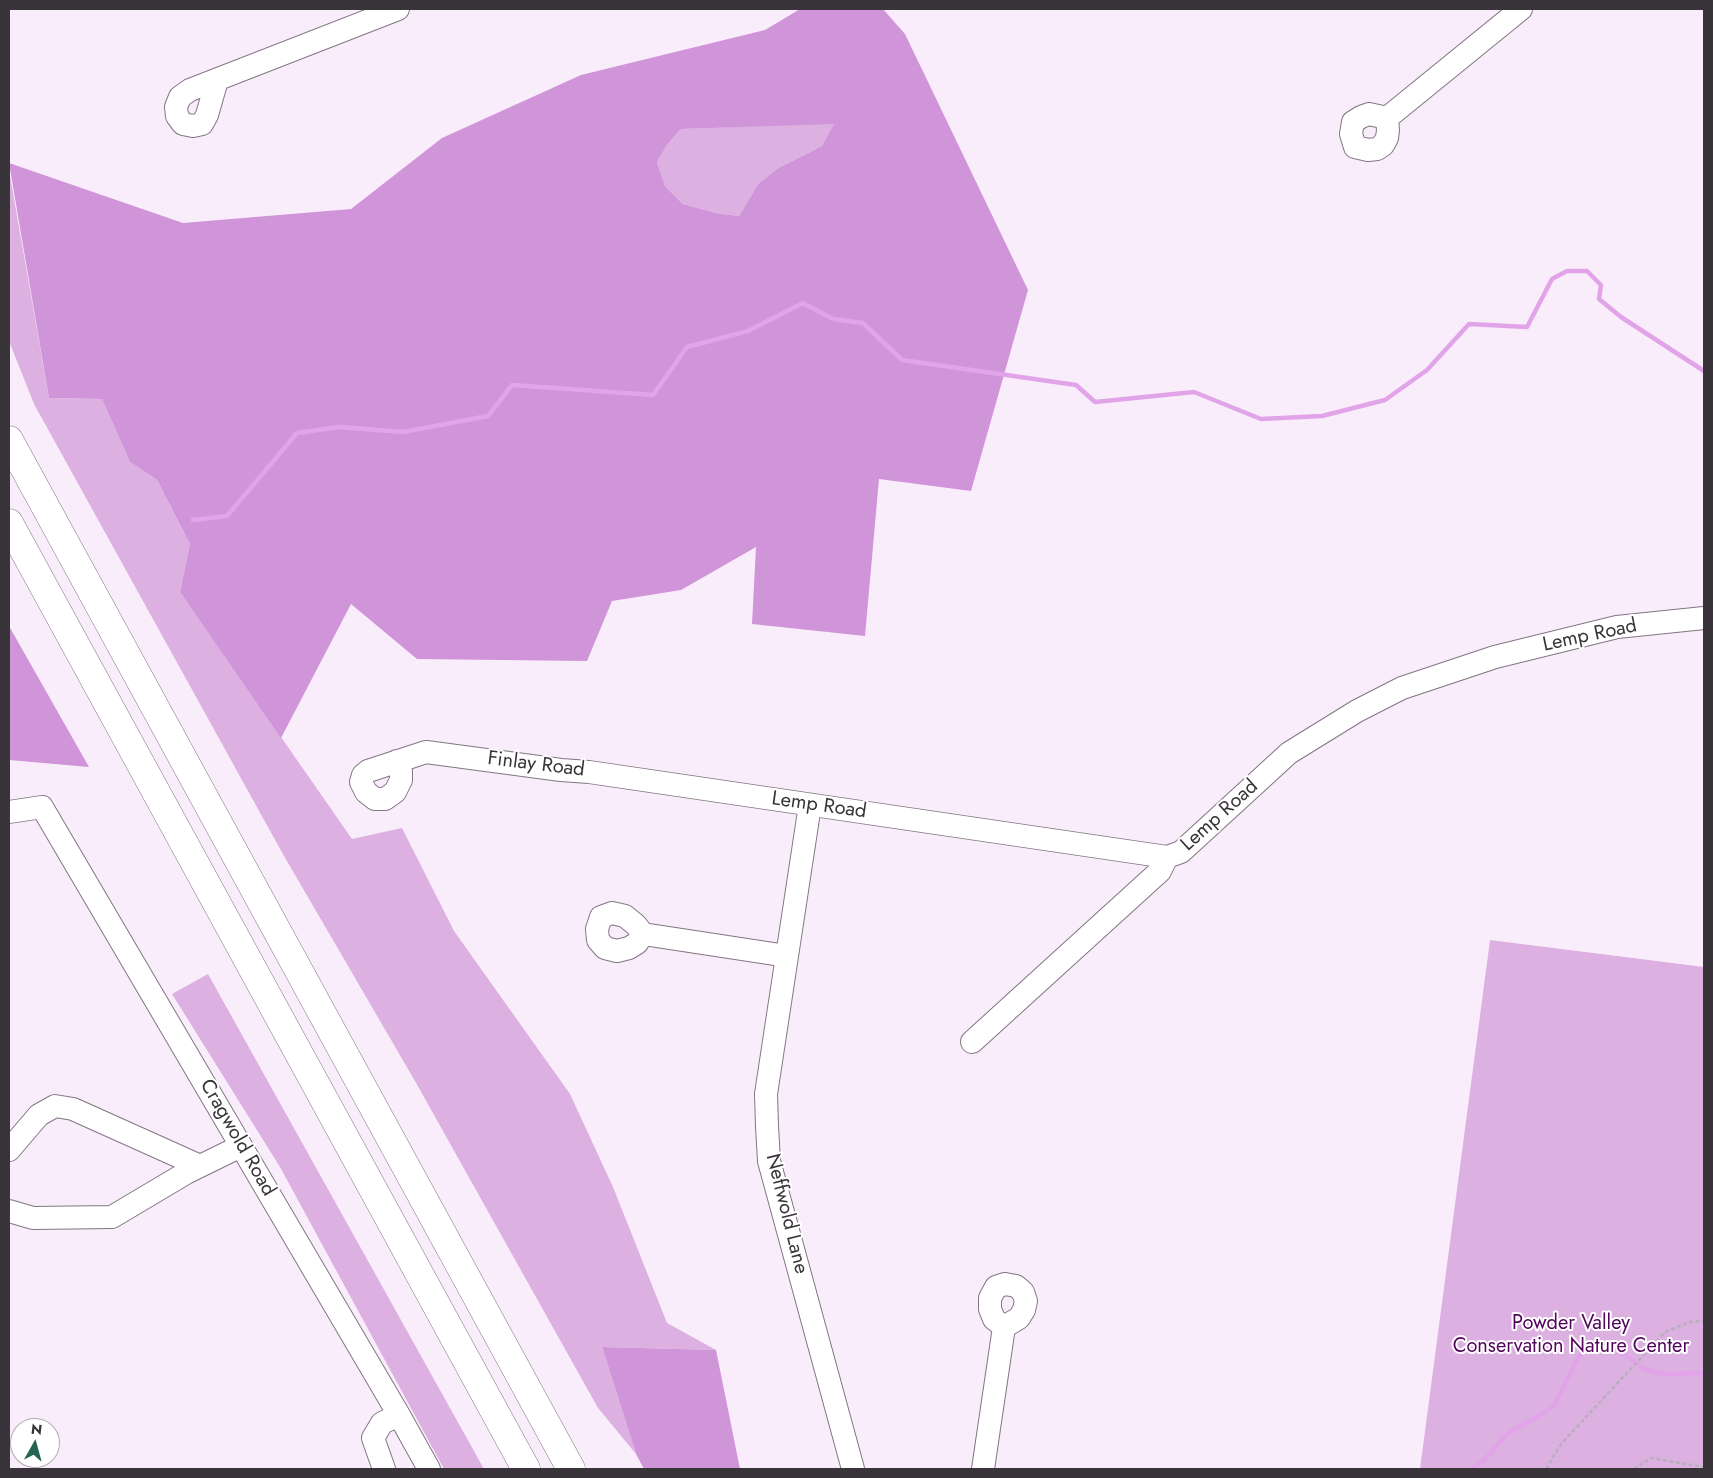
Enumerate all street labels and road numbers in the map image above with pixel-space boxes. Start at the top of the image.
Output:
street label: Lemp Road [1541,614,1639,658]
street label: Finlay Road [486,747,586,783]
street label: Lemp Road [1177,775,1263,857]
street label: Lemp Road [770,787,868,825]
street label: Cragwold Road [194,1075,280,1201]
street label: Neffwold Lane [759,1151,813,1277]

